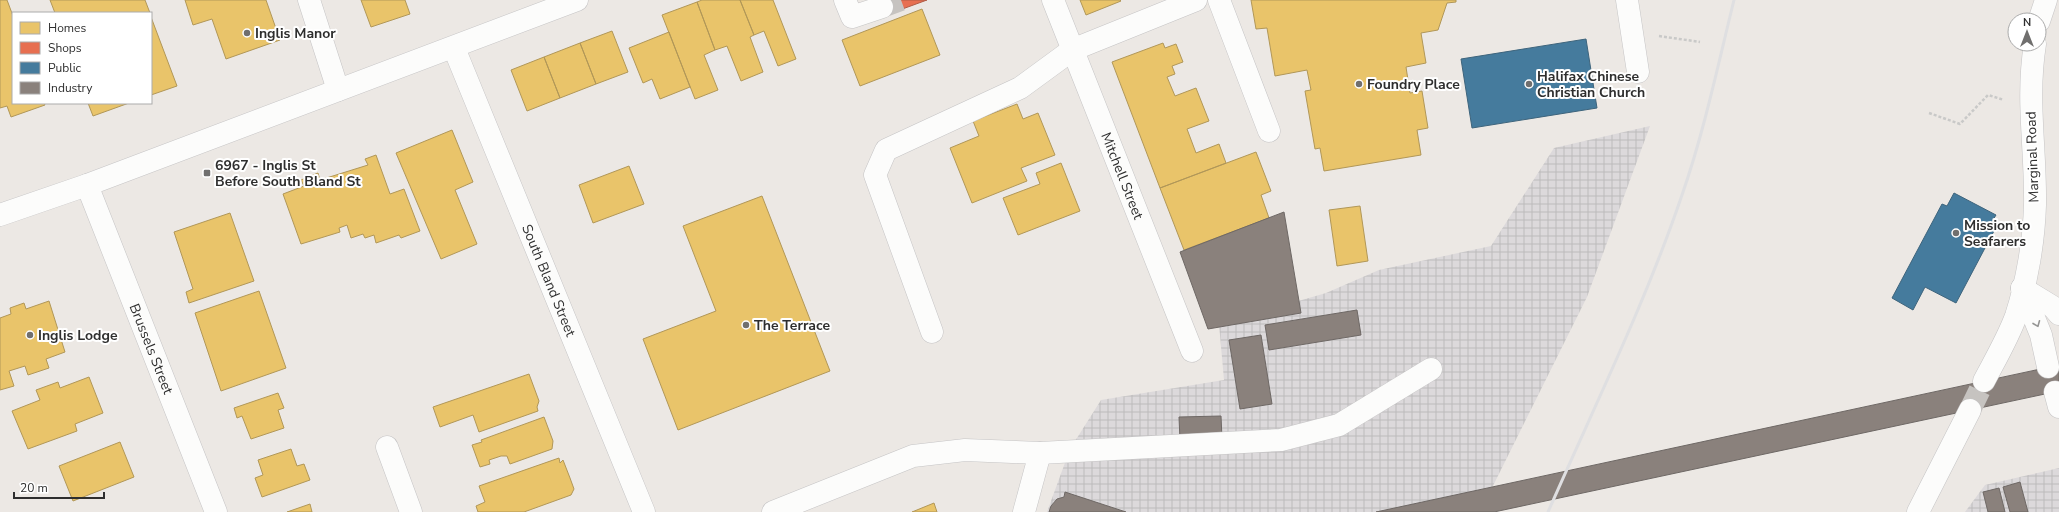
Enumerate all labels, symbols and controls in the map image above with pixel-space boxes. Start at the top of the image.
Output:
legend [12,12,152,104]
north arrow [2007,12,2047,52]
text: N [2023,15,2031,30]
text: Homes [48,20,86,36]
place label: Inglis Manor [255,24,336,43]
marker: Inglis Manor [242,28,252,38]
text: Shops [48,40,82,56]
text: Public [48,60,82,76]
place label: Halifax Chinese Christian Church [1537,67,1645,102]
place label: Foundry Place [1367,75,1460,94]
marker: Foundry Place [1354,79,1364,89]
marker: Halifax Chinese Christian Church [1524,79,1534,89]
text: Industry [48,80,93,96]
street label: Marginal Road [2021,111,2044,203]
street label: Mitchell Street [1096,130,1148,222]
place label: 6967 - Inglis St Before South Bland St [215,156,361,191]
marker: 6967 - Inglis St Before South Bland St [202,168,212,178]
place label: Mission to Seafarers [1964,216,2030,251]
street label: South Bland Street [517,221,580,340]
marker: Mission to Seafarers [1951,228,1961,238]
street label: Brussels Street [125,301,178,397]
place label: The Terrace [754,316,830,335]
marker: The Terrace [741,320,751,330]
one-way arrow [2032,321,2040,328]
place label: Inglis Lodge [38,326,118,345]
marker: Inglis Lodge [25,330,35,340]
scale bar [14,474,104,500]
text: 20 m [20,480,48,496]

